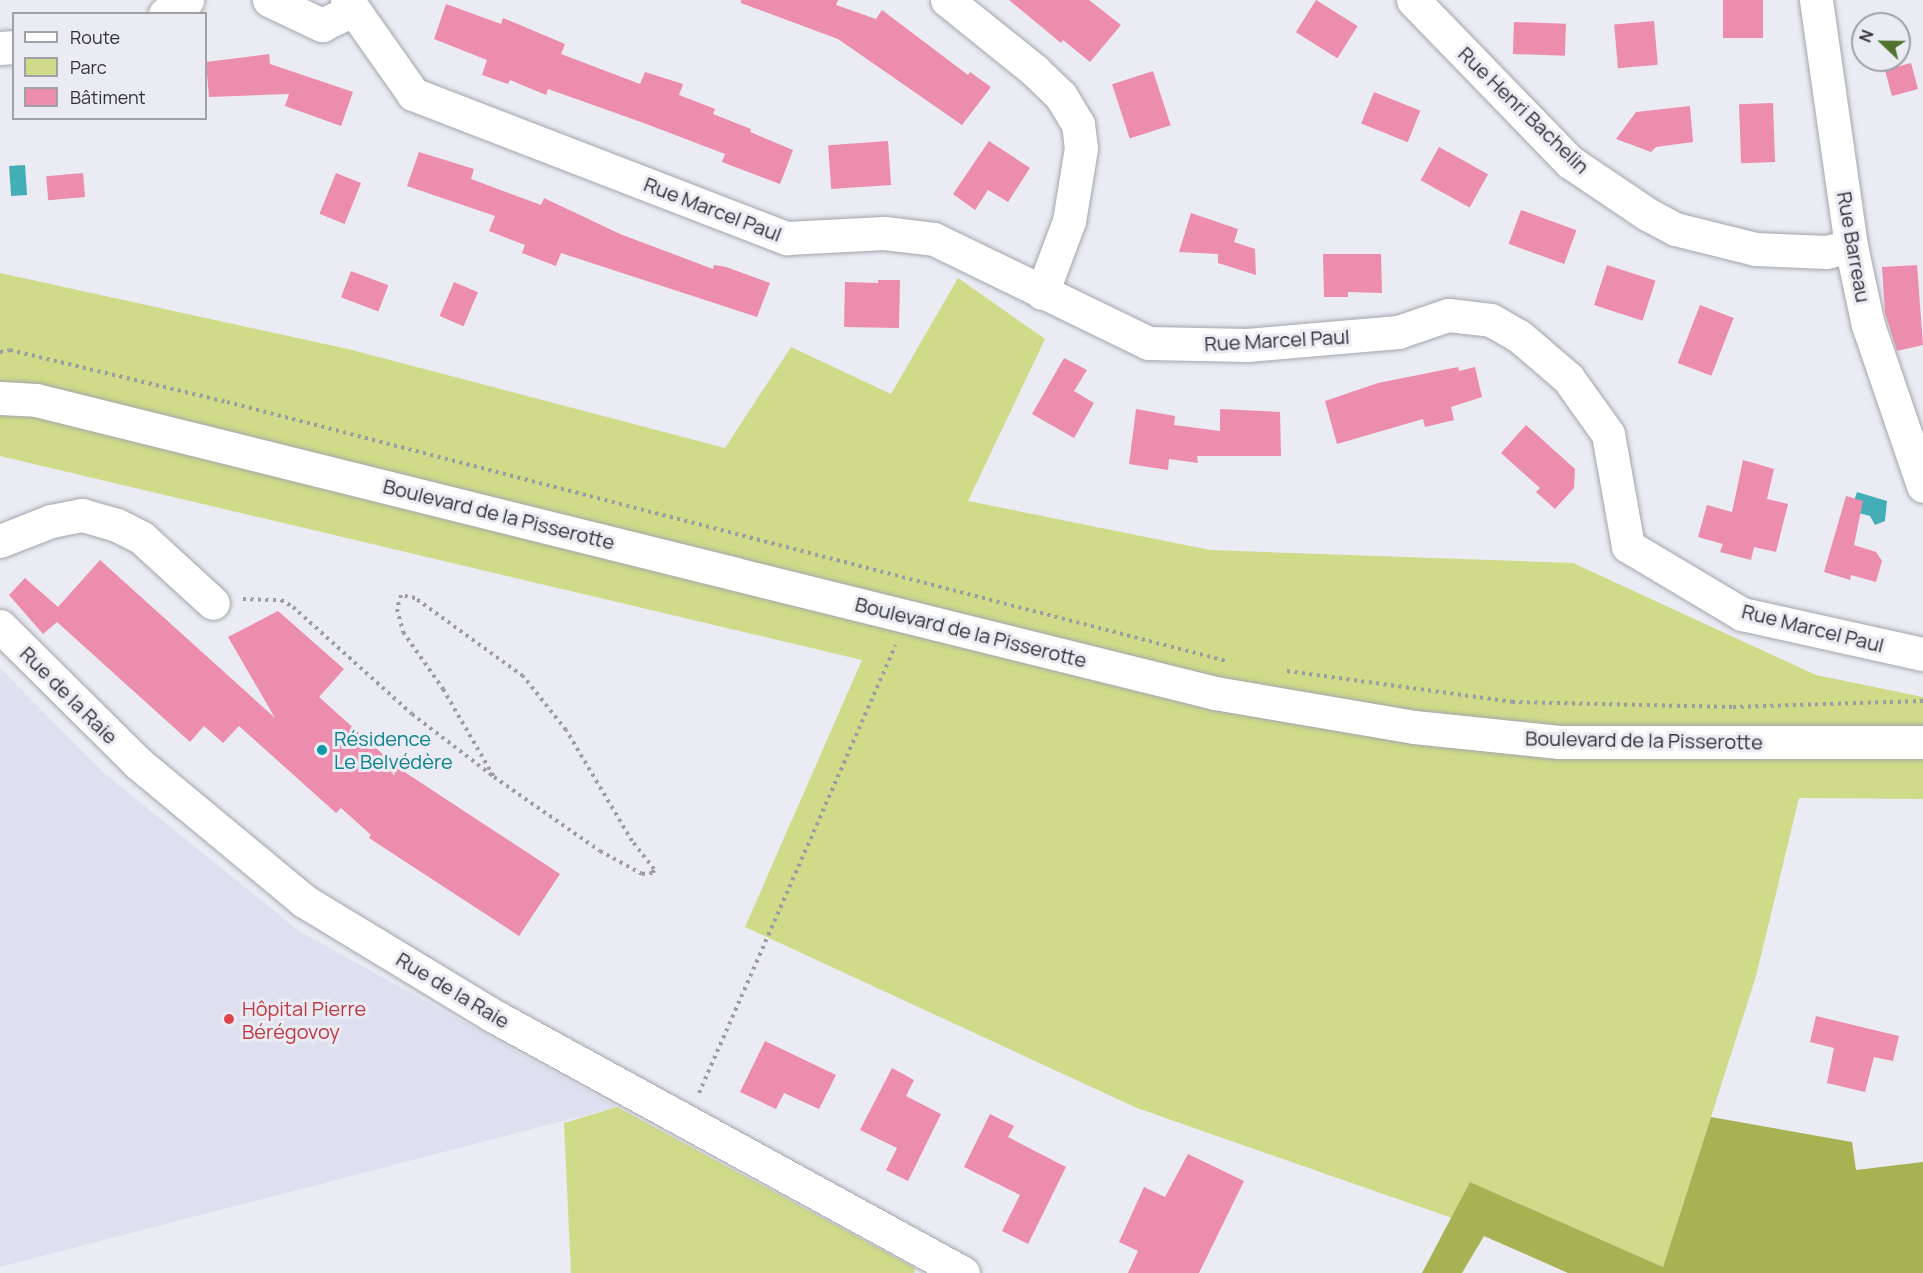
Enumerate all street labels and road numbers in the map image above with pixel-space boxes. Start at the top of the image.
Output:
street label: Rue Henri Bachelin [1454,42,1594,178]
street label: Rue Marcel Paul [641,172,785,246]
street label: Rue Barreau [1832,190,1876,304]
street label: Rue Marcel Paul [1204,324,1350,356]
street label: Boulevard de la Pisserotte [381,474,617,554]
street label: Boulevard de la Pisserotte [853,592,1089,672]
street label: Rue Marcel Paul [1740,599,1886,657]
street label: Rue de la Raie [15,641,123,749]
street label: Boulevard de la Pisserotte [1525,726,1763,754]
street label: Rue de la Raie [392,947,514,1033]

